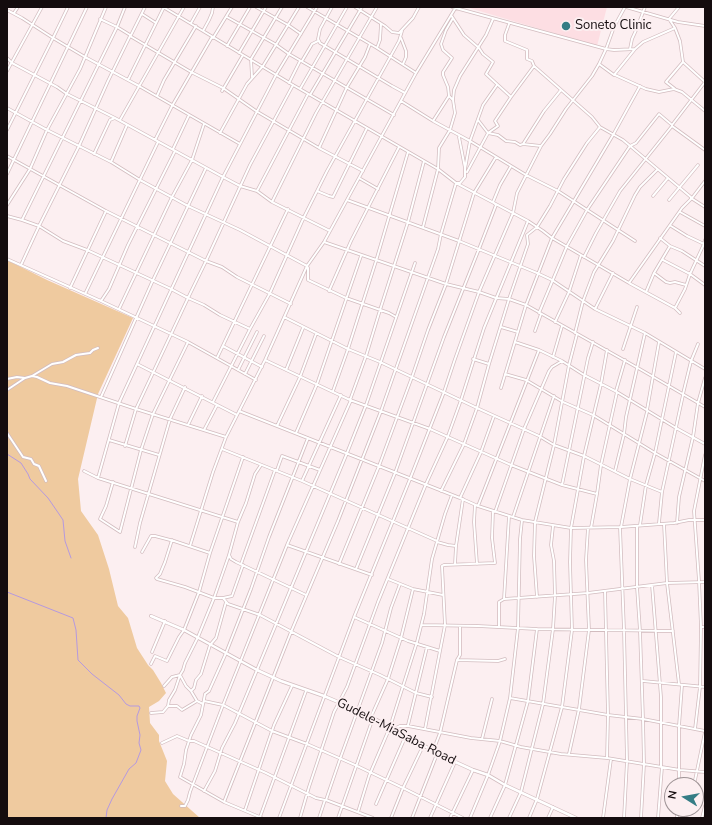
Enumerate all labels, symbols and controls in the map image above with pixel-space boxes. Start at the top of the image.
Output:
place label: Soneto Clinic [575,18,652,34]
marker: Soneto Clinic [560,20,572,32]
street label: Gudele-MiaSaba Road [334,695,458,769]
north arrow [664,777,704,817]
text: N [665,789,681,800]

